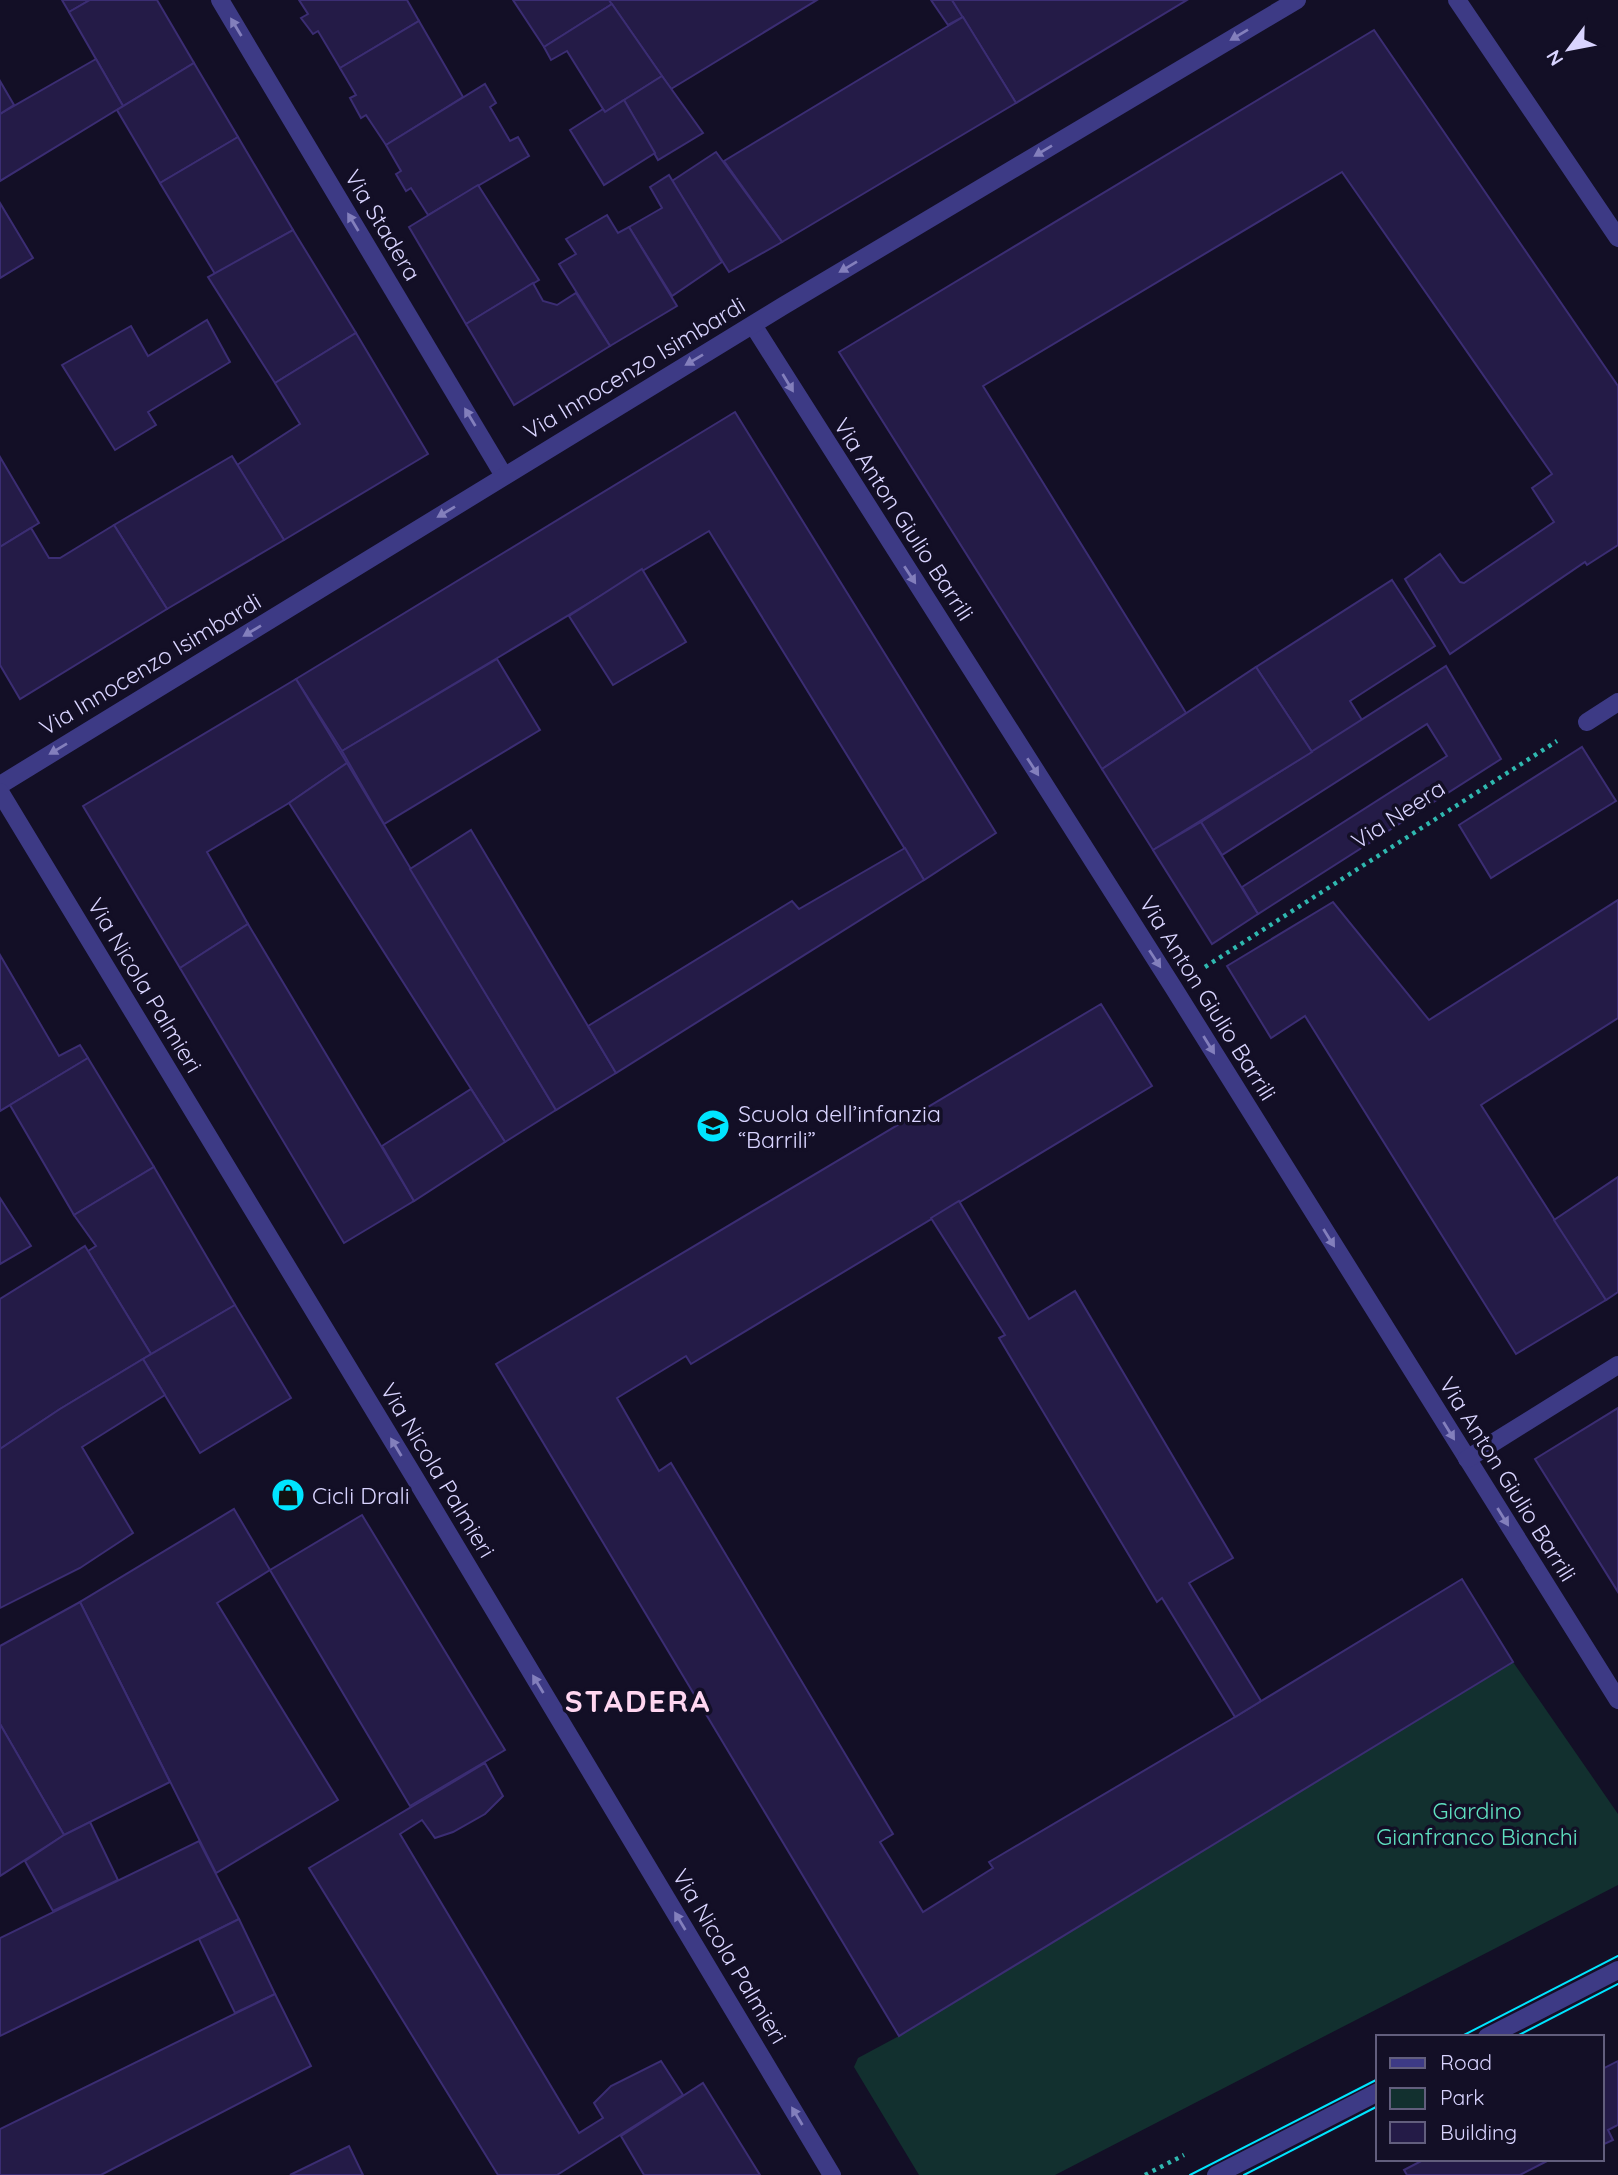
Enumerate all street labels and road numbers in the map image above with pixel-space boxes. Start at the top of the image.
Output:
street label: Via Stadera [338,164,428,286]
street label: Via Innocenzo Isimbardi [518,290,750,446]
street label: Via Anton Giulio Barrili [828,412,980,626]
street label: Via Innocenzo Isimbardi [34,586,266,742]
street label: Via Neera [1346,773,1450,855]
street label: Via Anton Giulio Barrili [1133,890,1283,1106]
street label: Via Nicola Palmieri [81,892,209,1078]
street label: Via Anton Giulio Barrili [1433,1371,1583,1587]
street label: Via Nicola Palmieri [374,1377,502,1563]
street label: Via Nicola Palmieri [666,1863,794,2049]

